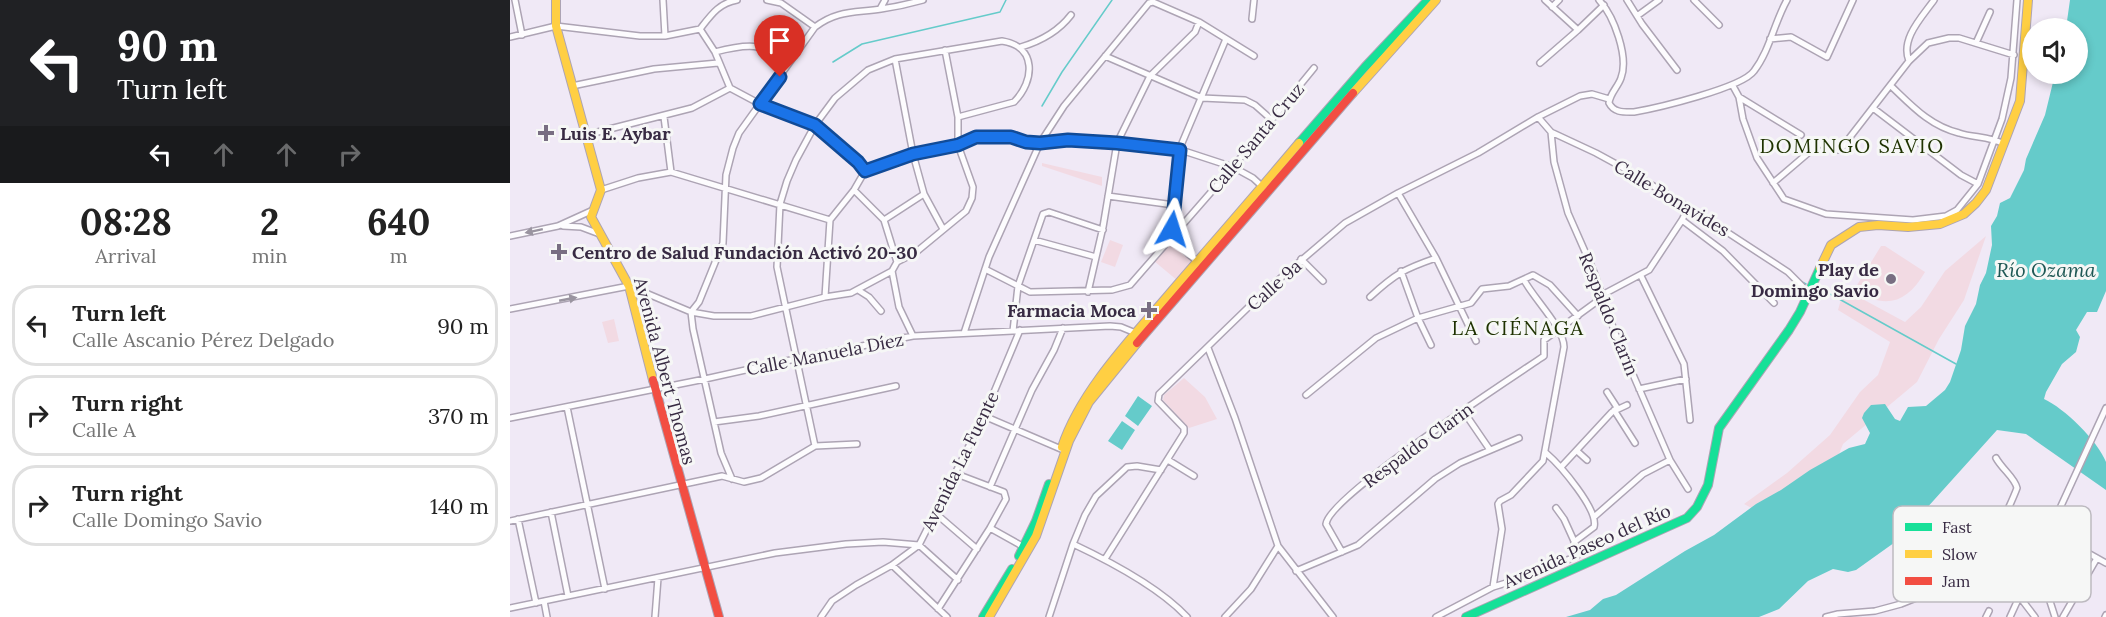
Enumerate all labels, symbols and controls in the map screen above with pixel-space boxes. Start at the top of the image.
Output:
pin [754,15,805,77]
map controls [2022,18,2088,84]
button: sound [2022,18,2088,84]
text: 90 m [117,19,218,73]
icon: left [18,24,96,102]
icon: arrive [763,24,796,57]
text: Turn left [117,72,227,106]
street label: Calle Santa Cruz [1203,78,1309,198]
place label: Luis E. Aybar [560,122,671,145]
marker: Luis E. Aybar [537,124,555,142]
district label: DOMINGO SAVIO [1759,133,1945,158]
icon: left [144,138,177,171]
icon: ahead [207,138,240,171]
icon: ahead [270,138,303,171]
icon: right [333,138,366,171]
street label: Calle Bonavides [1610,154,1734,242]
position arrow [1140,197,1204,261]
text: 08:28 [80,199,172,245]
text: 2 [260,199,279,245]
text: 640 [367,199,430,245]
one-way arrow [525,226,543,236]
place label: Centro de Salud Fundación Activó 20-30 [572,241,918,264]
text: Arrival [95,243,156,268]
text: min [252,243,287,268]
text: m [390,243,408,268]
marker: Centro de Salud Fundación Activó 20-30 [550,243,568,261]
street label: Respaldo Clarín [1574,249,1644,379]
street label: Calle 9a [1242,254,1306,316]
water label: Río Ozama [1996,257,2096,282]
place label: Play de Domingo Savio [1751,258,1879,302]
marker: Play de Domingo Savio [1884,272,1898,286]
street label: Avenida Albert Thomas [629,274,701,467]
one-way arrow [558,294,577,303]
text: Turn left [72,299,166,327]
place label: Farmacia Moca [1007,299,1137,322]
marker: Farmacia Moca [1140,301,1158,319]
icon: left [21,309,54,342]
text: 90 m [437,312,489,340]
district label: LA CIÉNAGA [1451,315,1585,340]
text: Calle Ascanio Pérez Delgado [72,327,335,352]
street label: Calle Manuela Díez [744,327,906,381]
street label: Avenida La Fuente [916,387,1004,536]
text: Turn right [72,389,183,417]
street label: Respaldo Clarin [1358,397,1478,493]
icon: right [21,399,54,432]
text: 370 m [428,402,489,430]
text: Calle A [72,417,136,442]
text: Turn right [72,479,183,507]
icon: right [21,489,54,522]
text: 140 m [430,492,489,520]
street label: Avenida Paseo del Río [1499,499,1674,594]
legend [1893,506,2091,602]
text: Calle Domingo Savio [72,507,262,532]
text: Fast [1942,517,1973,537]
text: Slow [1942,544,1978,564]
text: Jam [1941,571,1970,591]

